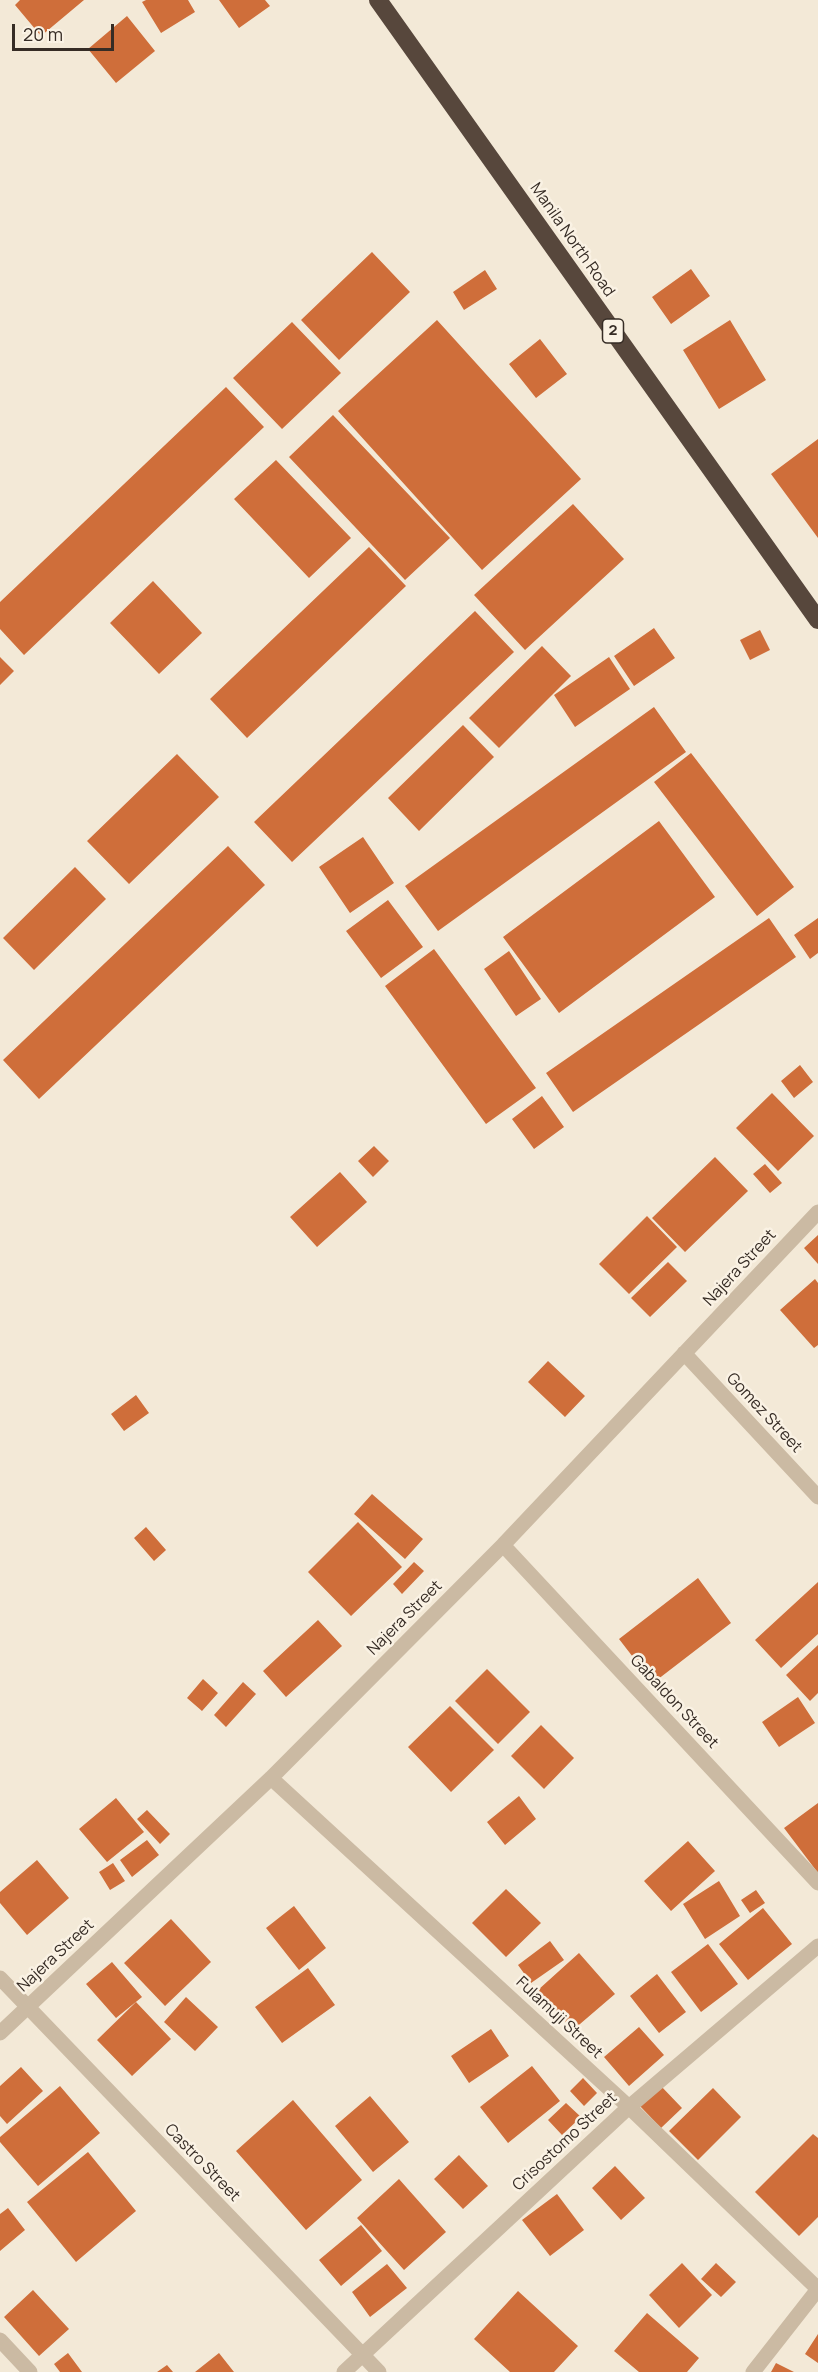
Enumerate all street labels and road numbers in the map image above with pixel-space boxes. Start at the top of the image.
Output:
street label: Manila North Road [526,179,618,301]
road number: 2 [602,319,624,343]
street label: Najera Street [700,1226,780,1310]
street label: Gomez Street [722,1369,806,1457]
street label: Najera Street [364,1577,446,1659]
street label: Gabaldon Street [626,1651,722,1753]
street label: Najera Street [14,1916,98,1996]
street label: Fulamuji Street [512,1973,606,2063]
street label: Crisostomo Street [509,2089,621,2195]
street label: Castro Street [160,2120,244,2206]

